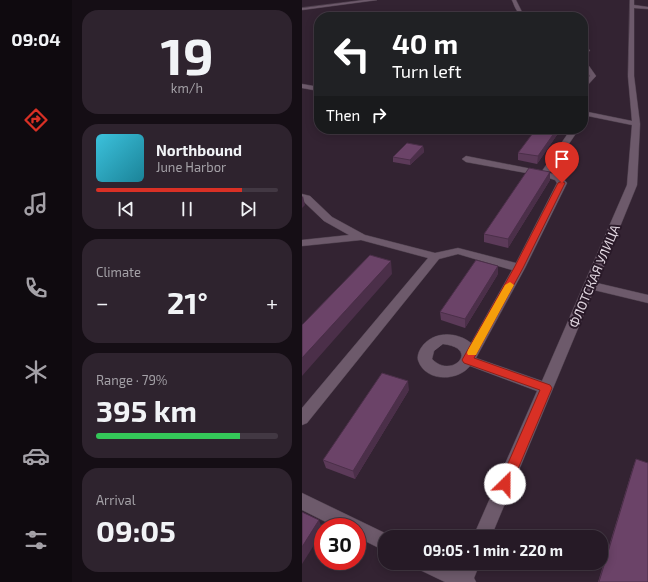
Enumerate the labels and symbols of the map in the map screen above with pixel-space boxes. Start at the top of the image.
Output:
pin [545,142,579,183]
street label: ФЛОТСКАЯ УЛИЦА [565,222,623,330]
position arrow [484,463,526,505]
speed limit sign: 30 [314,518,366,570]

